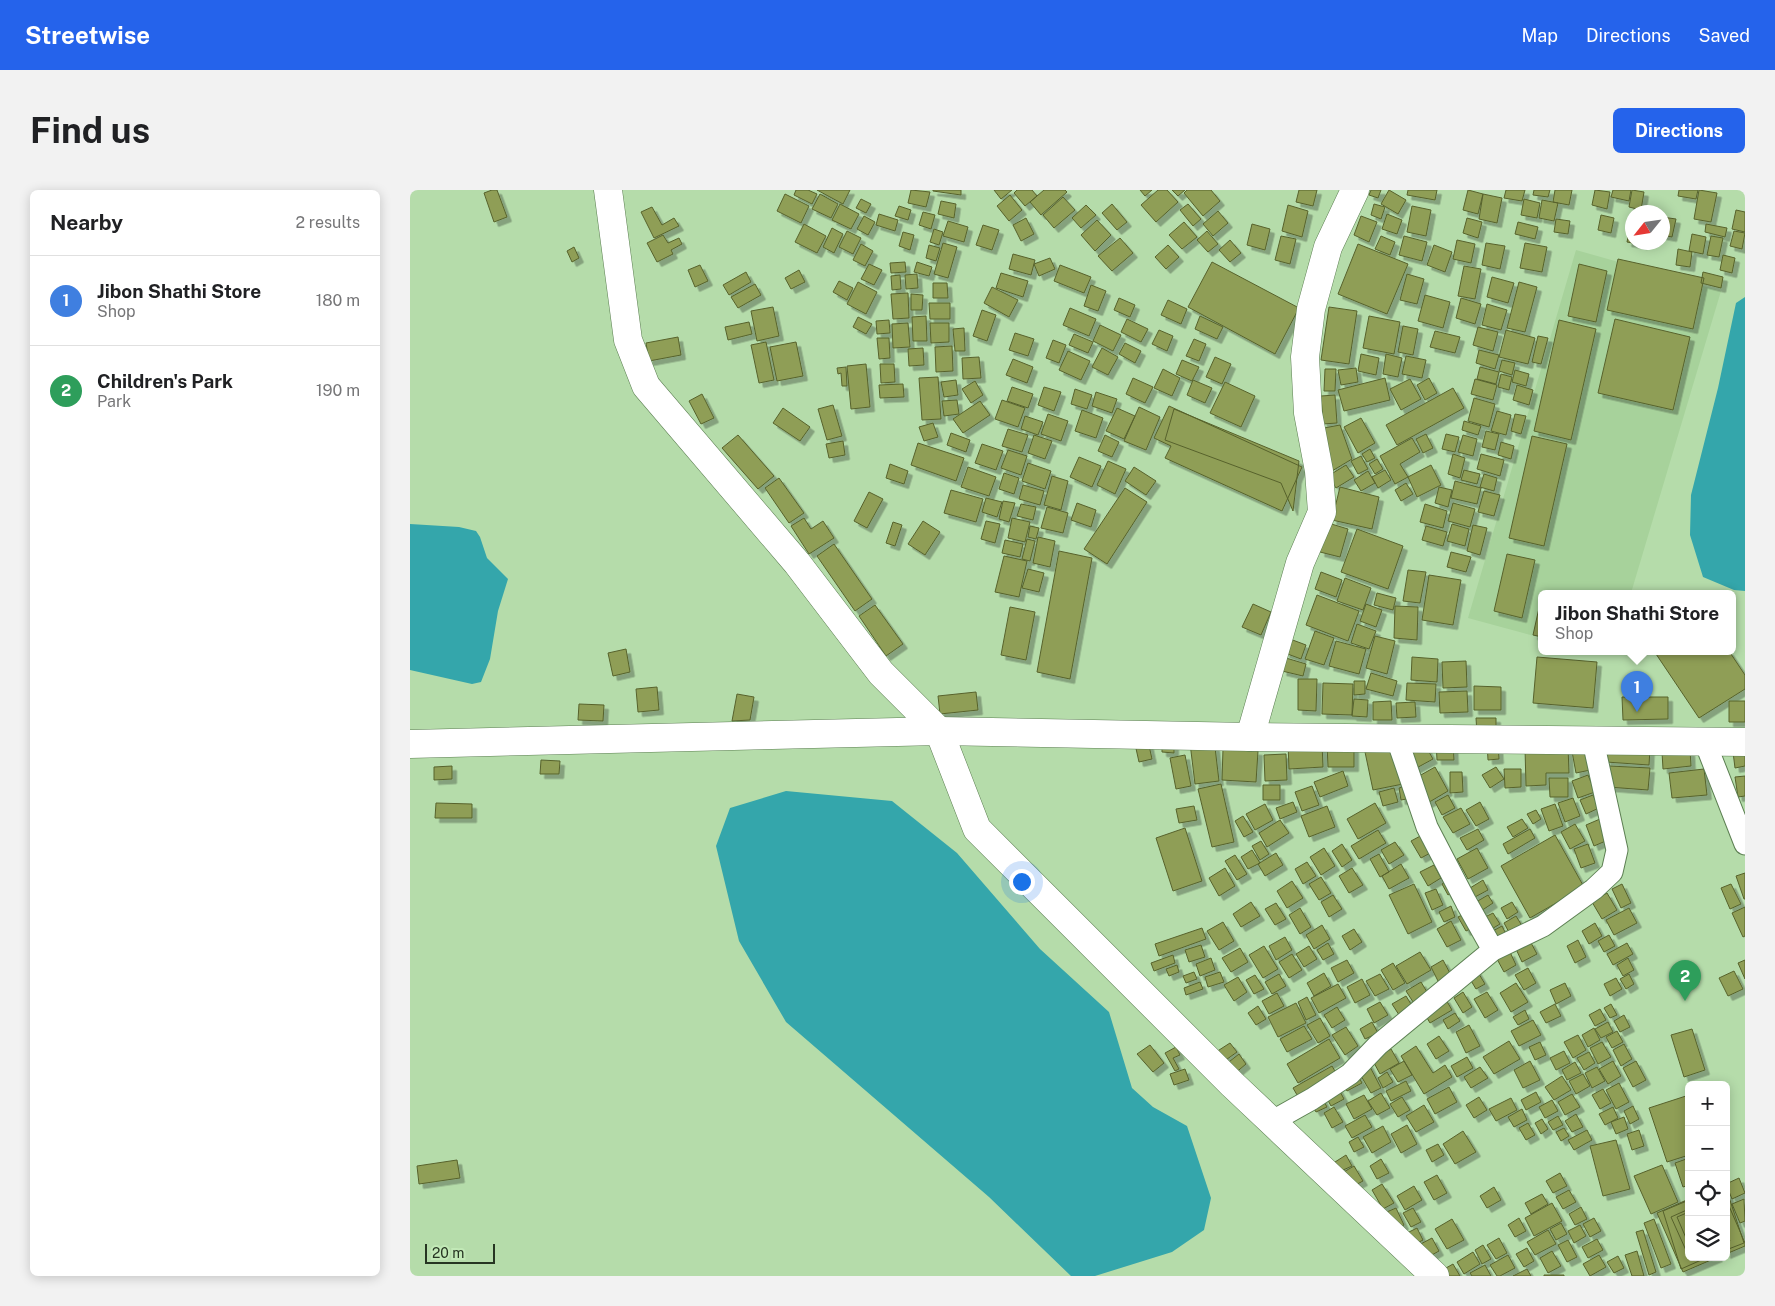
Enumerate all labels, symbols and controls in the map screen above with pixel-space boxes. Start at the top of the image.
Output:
text: Streetwise [25,21,150,49]
text: Map [1521,25,1558,46]
text: Directions [1586,25,1671,46]
text: Saved [1699,25,1750,46]
button: Directions [1613,108,1745,153]
text: Find us [30,110,150,151]
north arrow [1625,205,1670,250]
text: Nearby [50,210,123,235]
text: 2 results [295,213,360,232]
text: Jibon Shathi Store [97,280,261,302]
text: 1 [63,291,69,310]
text: 180 m [316,291,360,310]
text: Shop [97,302,136,321]
text: Children's Park [97,370,233,392]
text: 2 [61,381,71,400]
text: 190 m [316,381,360,400]
text: Park [97,392,131,411]
popup [1538,590,1736,655]
text: Jibon Shathi Store [1555,602,1719,624]
text: Shop [1555,624,1593,643]
pin: 1 [1621,671,1653,712]
your location [1009,869,1035,895]
pin: 2 [1669,960,1701,1001]
map controls [1685,1081,1730,1261]
button: + [1685,1081,1730,1126]
button: − [1685,1126,1730,1171]
button: locate [1685,1171,1730,1216]
button: layers [1685,1216,1730,1261]
scale bar [425,1241,495,1264]
text: 20 m [432,1245,464,1261]

